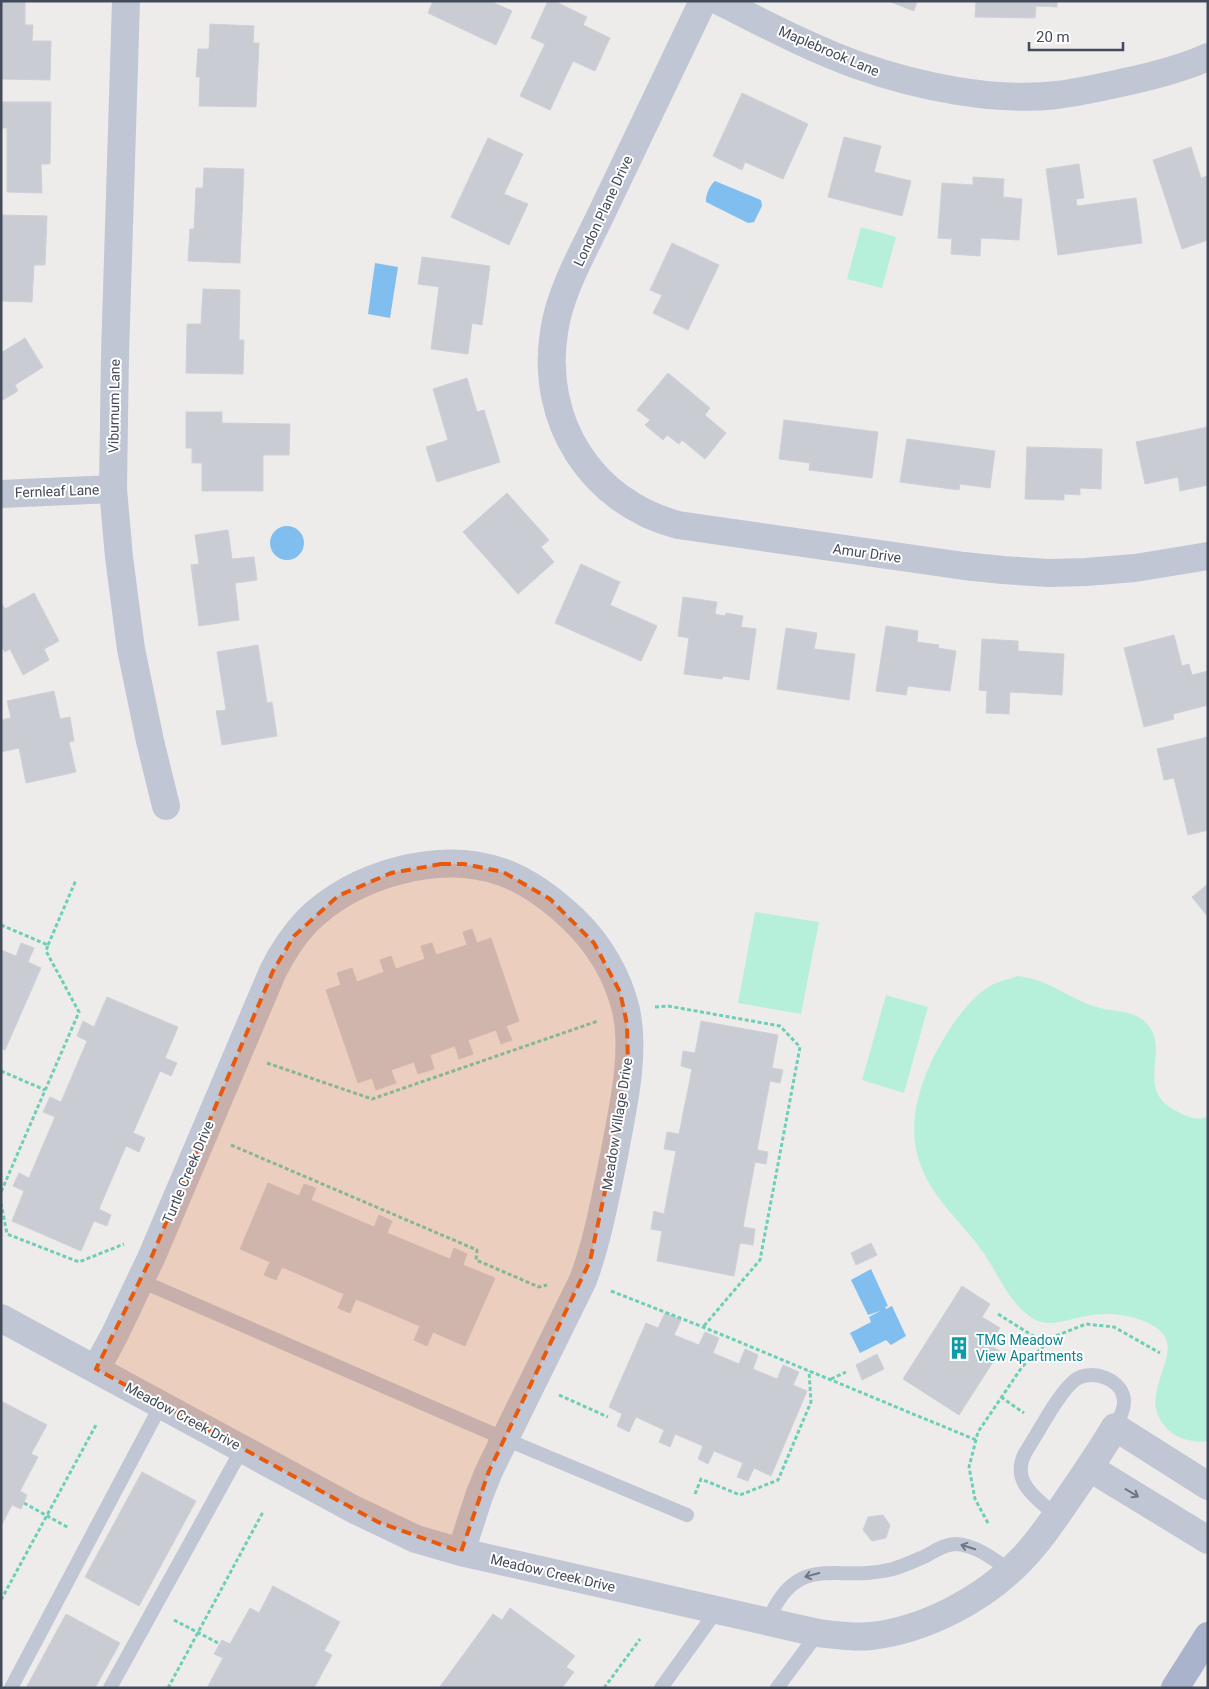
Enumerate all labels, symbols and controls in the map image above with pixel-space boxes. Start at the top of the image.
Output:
scale bar [1029,20,1123,52]
street label: Maplebrook Lane [776,23,882,79]
text: 20 m [1036,28,1070,46]
street label: London Plane Drive [570,153,636,269]
street label: Viburnum Lane [105,359,123,453]
street label: Fernleaf Lane [14,482,100,500]
street label: Amur Drive [832,540,902,566]
street label: Meadow Village Drive [599,1057,635,1191]
street label: Turtle Creek Drive [159,1118,217,1226]
place label: TMG Meadow View Apartments [976,1332,1083,1364]
building icon: TMG Meadow View Apartments [946,1335,972,1361]
street label: Meadow Creek Drive [123,1379,243,1453]
one-way arrow [1124,1489,1138,1499]
one-way arrow [960,1542,976,1552]
street label: Meadow Creek Drive [489,1551,617,1595]
one-way arrow [804,1571,820,1580]

